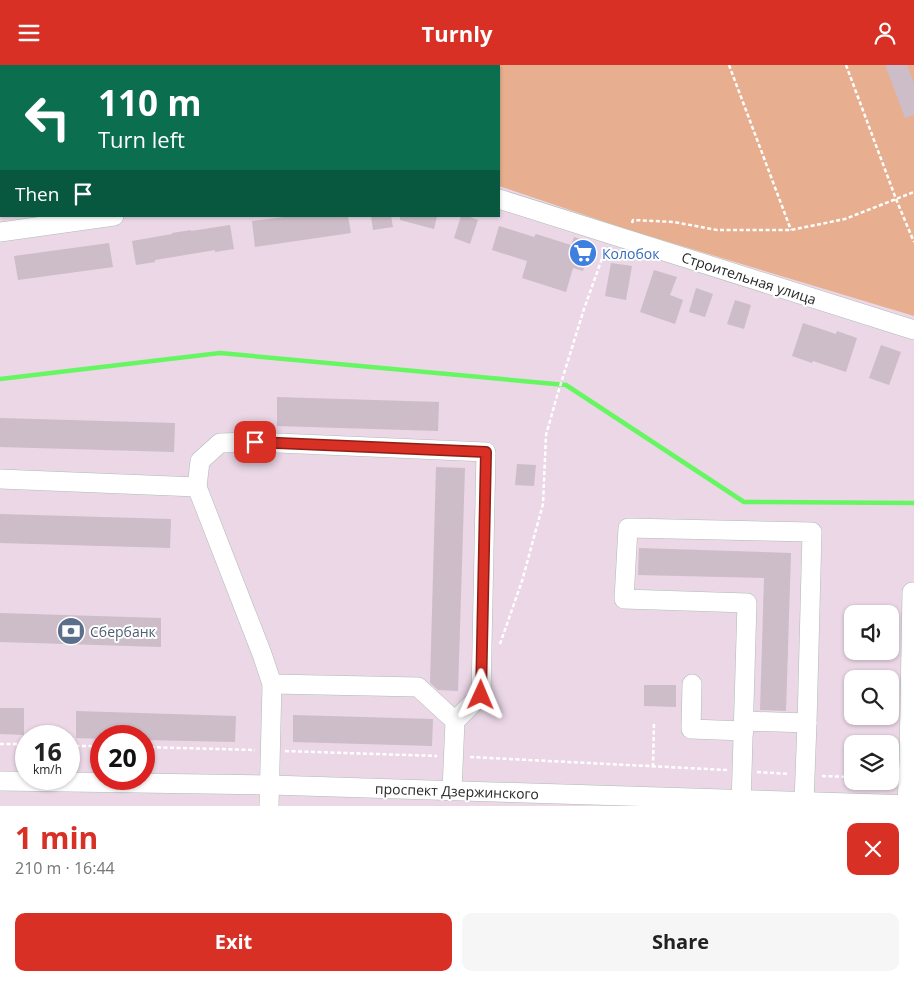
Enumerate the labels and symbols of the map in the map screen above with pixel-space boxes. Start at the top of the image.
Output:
supermarket icon: Колобок [568,238,598,268]
place label: Колобок [602,244,660,263]
street label: Строительная улица [679,247,819,309]
pin [234,421,276,463]
bank icon: Сбербанк [56,616,86,646]
place label: Сбербанк [90,622,157,641]
position arrow [454,668,506,720]
speed limit sign: 20 [90,725,155,790]
street label: проспект Дзержинского [375,779,539,803]

